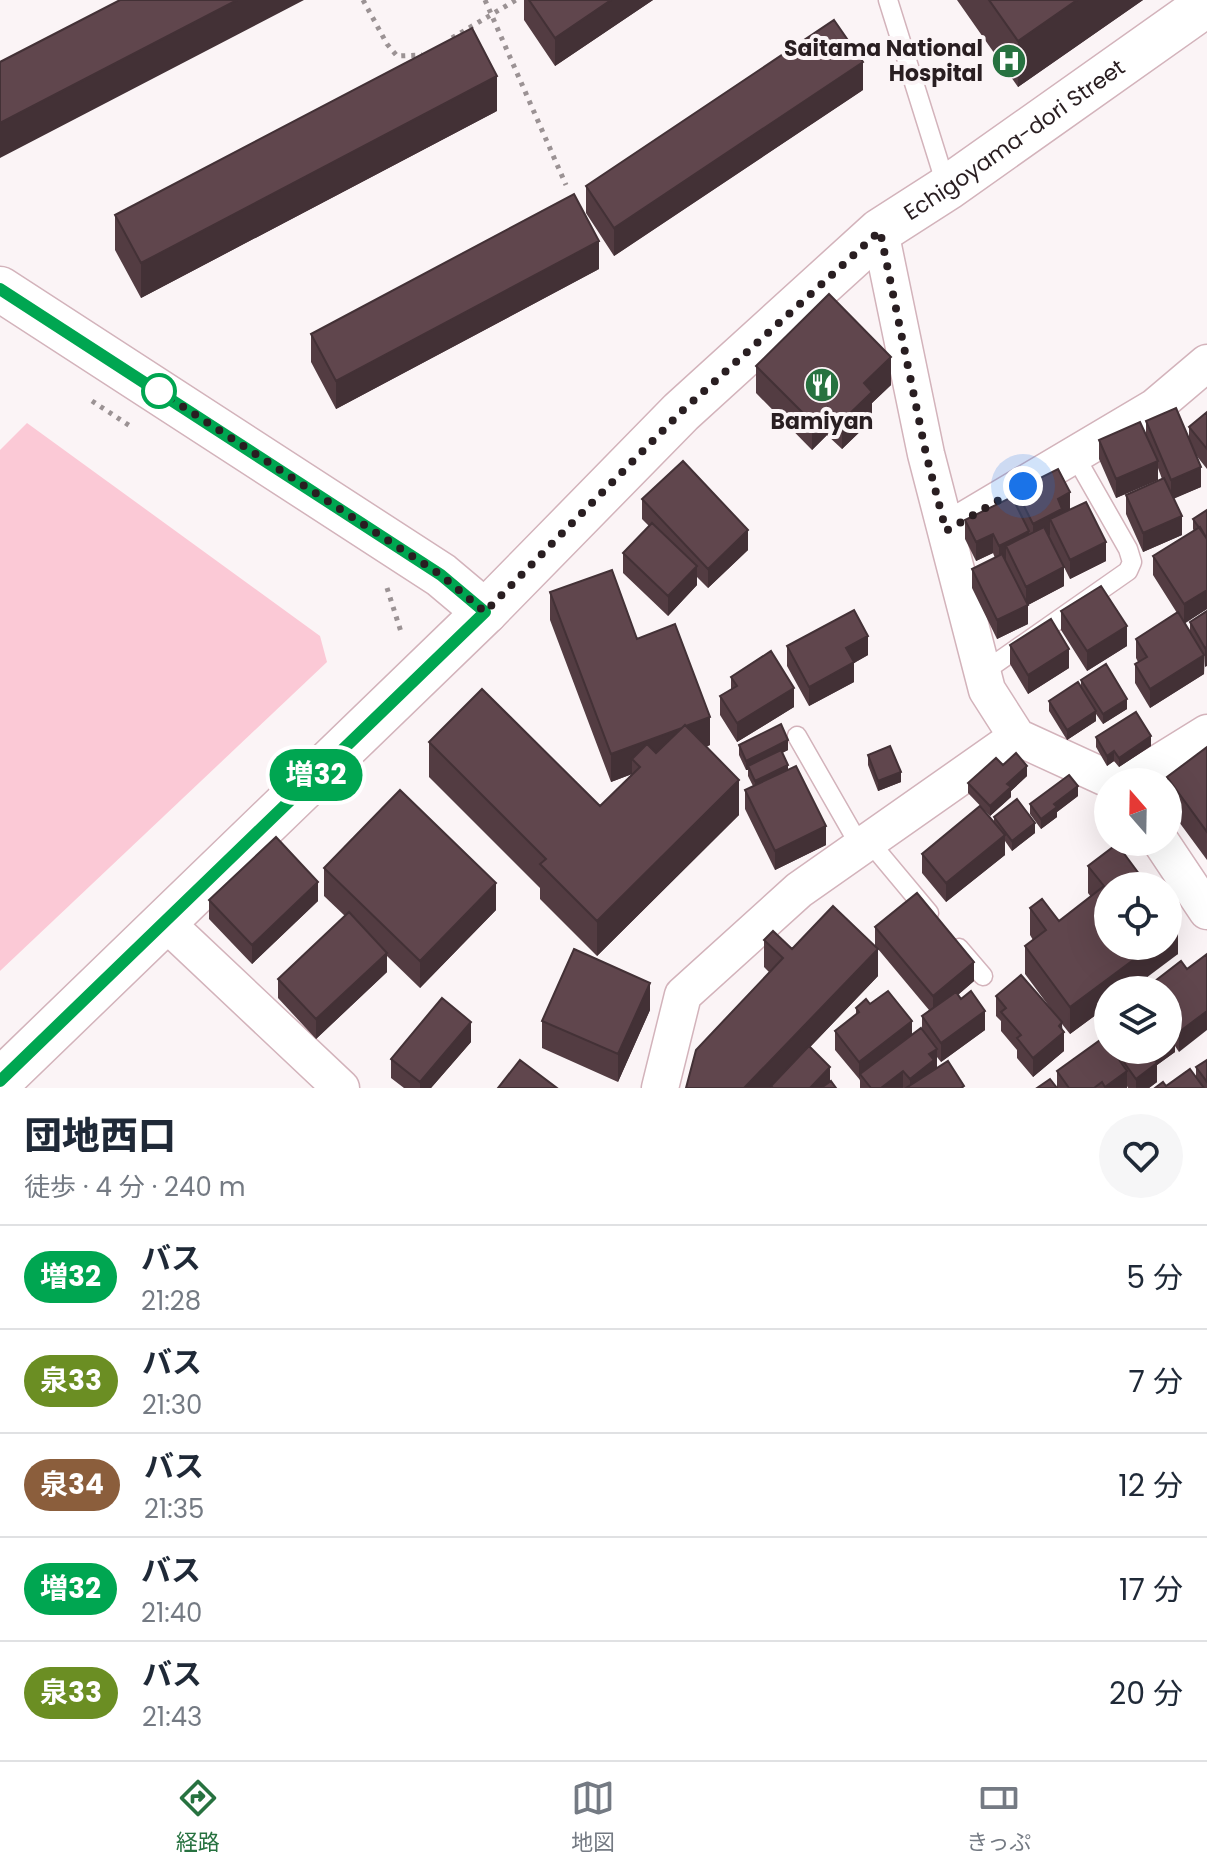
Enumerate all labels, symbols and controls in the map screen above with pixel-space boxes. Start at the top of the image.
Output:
place label: Saitama National Hospital [784,33,983,89]
hospital icon: Saitama National Hospital [990,42,1028,80]
street label: Echigoyama-dori Street [898,52,1131,228]
restaurant icon: Bamiyan [803,366,841,404]
unlabelled marker [142,374,176,408]
place label: Bamiyan [771,406,873,437]
your location [1003,466,1043,506]
line badge: 増32 [270,749,362,801]
text: 増32 [286,755,346,794]
north arrow [1094,768,1182,856]
map controls [1094,768,1182,1064]
button: locate [1094,872,1182,960]
button: layers [1094,976,1182,1064]
text: 団地西口 [24,1109,176,1162]
button: heart [1099,1114,1183,1198]
text: 徒歩 · 4 分 · 240 m [24,1169,245,1205]
text: バス [141,1237,201,1280]
text: 5 分 [1126,1256,1183,1299]
text: 増32 [40,1257,101,1296]
text: 21:28 [141,1283,201,1319]
text: バス [142,1341,202,1384]
text: 7 分 [1129,1360,1183,1403]
text: 泉33 [40,1361,102,1400]
text: 21:30 [142,1387,202,1423]
text: バス [144,1445,204,1488]
text: 12 分 [1118,1464,1183,1507]
text: 泉34 [40,1465,104,1504]
text: 21:35 [144,1491,204,1527]
text: バス [141,1549,201,1592]
text: 17 分 [1119,1568,1183,1611]
text: 増32 [40,1569,101,1608]
text: 21:40 [141,1595,202,1631]
text: バス [142,1653,202,1696]
text: 20 分 [1109,1672,1183,1715]
text: 泉33 [40,1673,102,1712]
text: 21:43 [142,1699,202,1735]
tab: 経路 [176,1776,220,1859]
tab: 地図 [571,1776,615,1859]
tab: きっぷ [966,1776,1031,1859]

